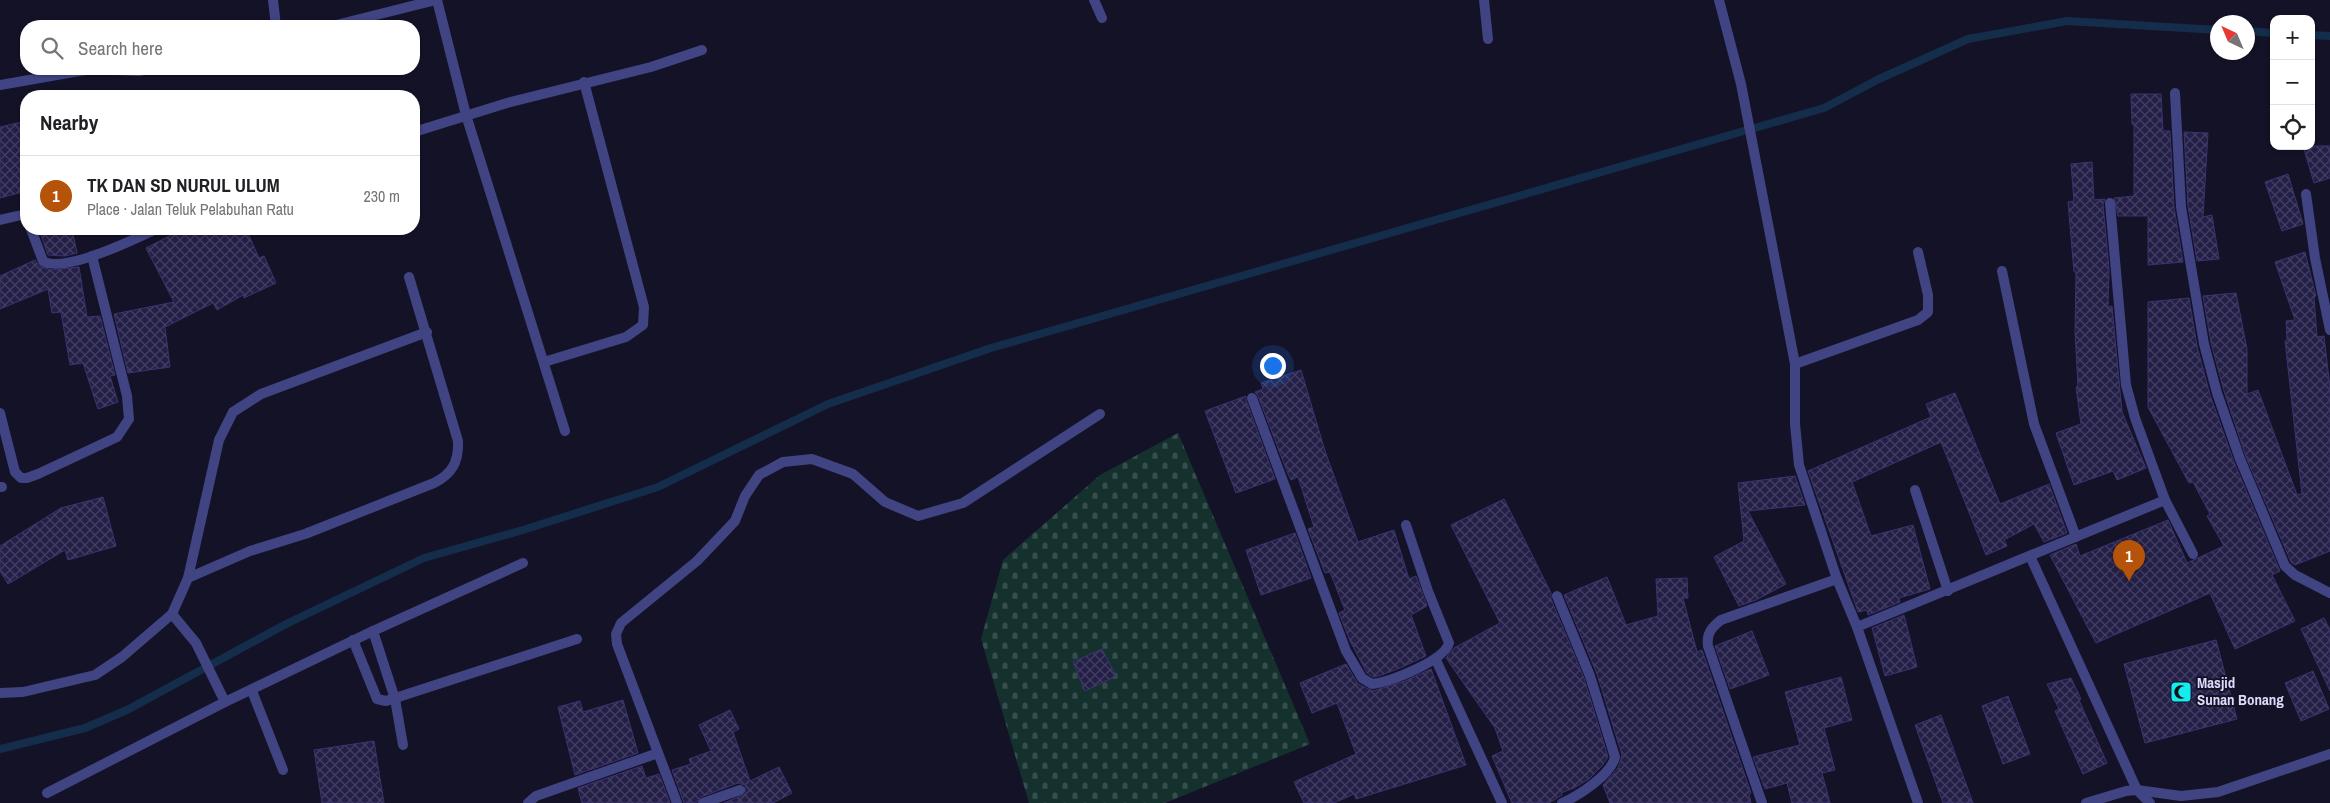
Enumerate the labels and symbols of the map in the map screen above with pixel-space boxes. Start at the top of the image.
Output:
north arrow [2210,15,2255,60]
your location [1260,353,1286,379]
pin: 1 [2113,540,2145,581]
place label: Masjid Sunan Bonang [2197,672,2284,710]
mosque icon: Masjid Sunan Bonang [2169,680,2193,704]

